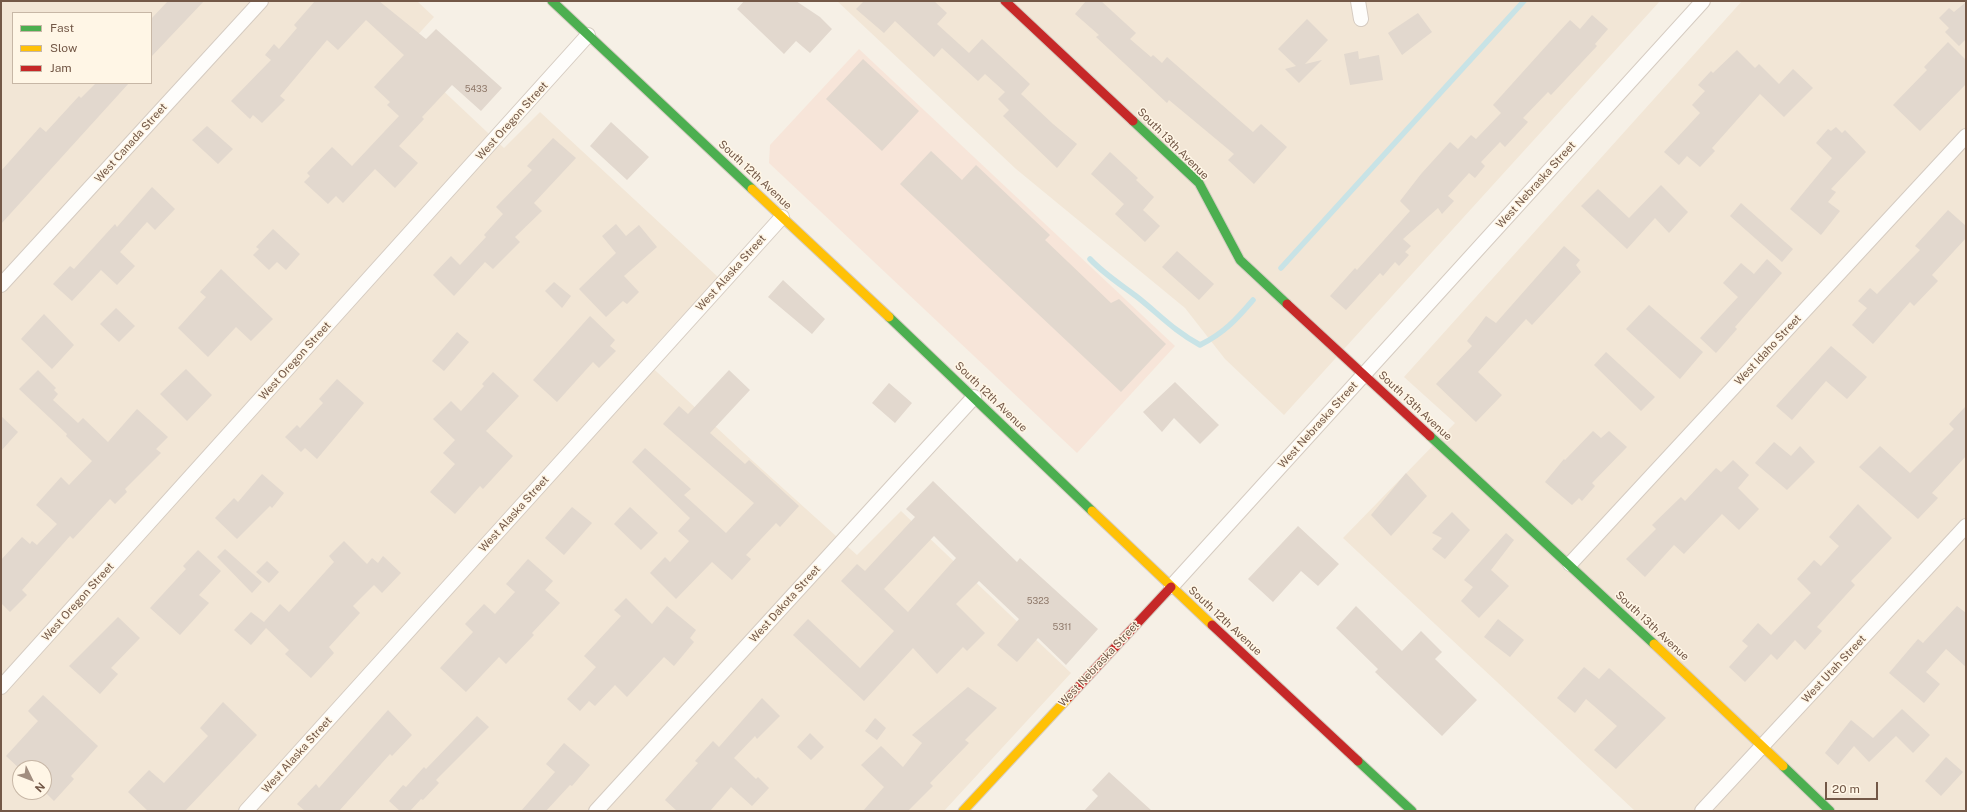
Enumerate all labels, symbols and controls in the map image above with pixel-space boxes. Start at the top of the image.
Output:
legend [12,12,152,84]
text: Fast [50,21,74,35]
text: Slow [50,41,77,55]
text: Jam [50,61,72,75]
street label: West Oregon Street [473,79,551,163]
house number: 5433 [465,84,487,94]
street label: West Canada Street [92,101,170,185]
street label: South 13th Avenue [1134,105,1212,183]
street label: South 12th Avenue [716,138,794,212]
street label: West Nebraska Street [1494,139,1578,231]
street label: West Alaska Street [693,232,769,314]
street label: West Idaho Street [1732,312,1804,388]
street label: West Oregon Street [256,319,334,403]
street label: South 12th Avenue [952,359,1030,435]
street label: South 13th Avenue [1375,369,1455,443]
street label: West Nebraska Street [1276,379,1360,471]
street label: West Alaska Street [476,473,552,555]
street label: West Oregon Street [39,560,117,644]
street label: West Dakota Street [747,563,823,645]
street label: South 12th Avenue [1186,584,1264,658]
street label: South 13th Avenue [1612,589,1692,663]
house number: 5323 [1027,596,1049,606]
street label: West Nebraska Street [1056,618,1142,710]
house number: 5311 [1053,622,1071,632]
street label: West Utah Street [1799,632,1869,706]
street label: West Alaska Street [259,714,335,796]
north arrow [12,760,52,800]
scale bar [1827,774,1880,800]
text: N [33,780,47,795]
text: 20 m [1832,782,1860,796]

